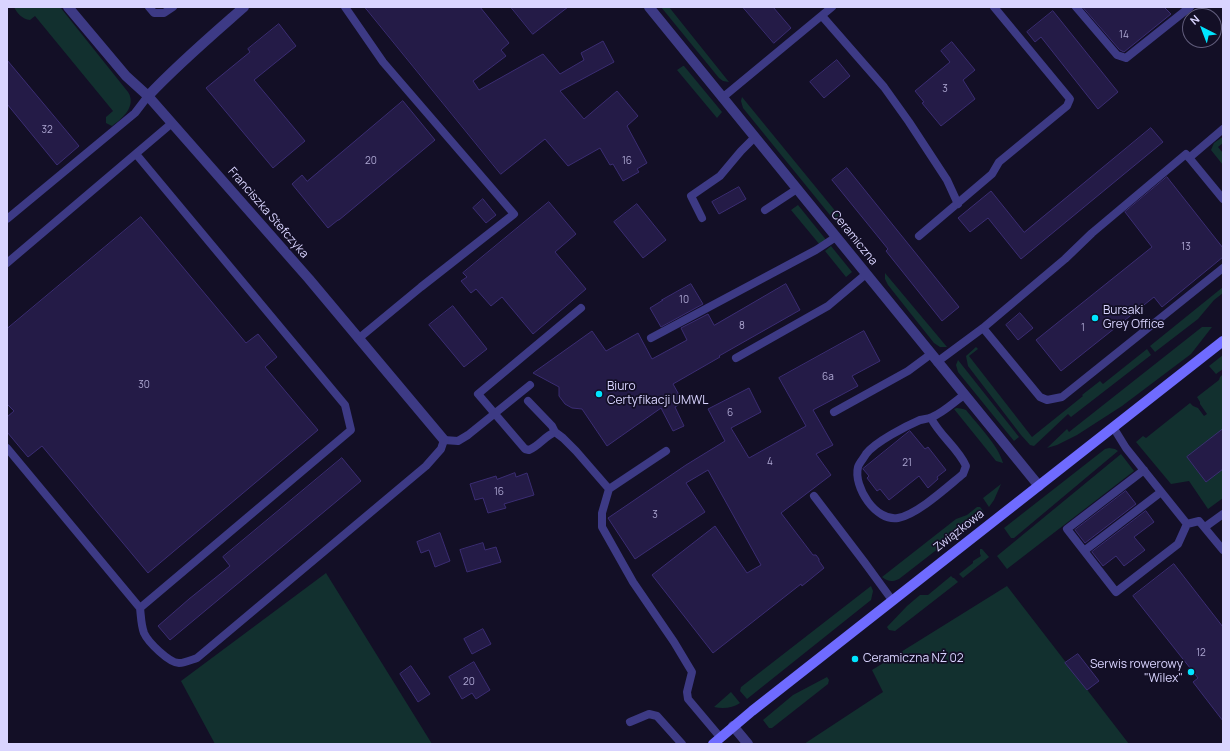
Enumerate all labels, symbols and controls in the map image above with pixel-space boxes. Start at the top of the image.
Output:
north arrow [1182,8,1222,48]
text: N [1186,11,1202,28]
house number: 14 [1119,29,1129,41]
house number: 3 [942,83,948,95]
house number: 32 [41,124,53,136]
house number: 20 [365,155,377,167]
house number: 16 [622,155,632,167]
street label: Franciszka Stefczyka [225,165,311,261]
street label: Ceramiczna [828,208,880,268]
house number: 13 [1181,241,1191,253]
house number: 10 [679,294,689,306]
place label: Bursaki Grey Office [1103,304,1164,332]
marker: Bursaki Grey Office [1090,313,1100,323]
house number: 8 [739,320,745,332]
house number: 1 [1081,322,1085,334]
house number: 6a [822,371,834,383]
house number: 30 [138,379,150,391]
place label: Biuro Certyfikacji UMWL [607,380,708,408]
marker: Biuro Certyfikacji UMWL [594,389,604,399]
house number: 6 [727,407,733,419]
house number: 4 [767,456,773,468]
house number: 21 [902,457,912,469]
house number: 16 [494,486,504,498]
street label: Związkowa [931,507,987,555]
house number: 3 [652,509,658,521]
house number: 12 [1196,647,1206,659]
place label: Ceramiczna NŻ 02 [863,652,964,666]
marker: Ceramiczna NŻ 02 [850,654,860,664]
place label: Serwis rowerowy "Wilex" [1090,658,1183,686]
marker: Serwis rowerowy "Wilex" [1186,667,1196,677]
house number: 20 [463,676,475,688]

